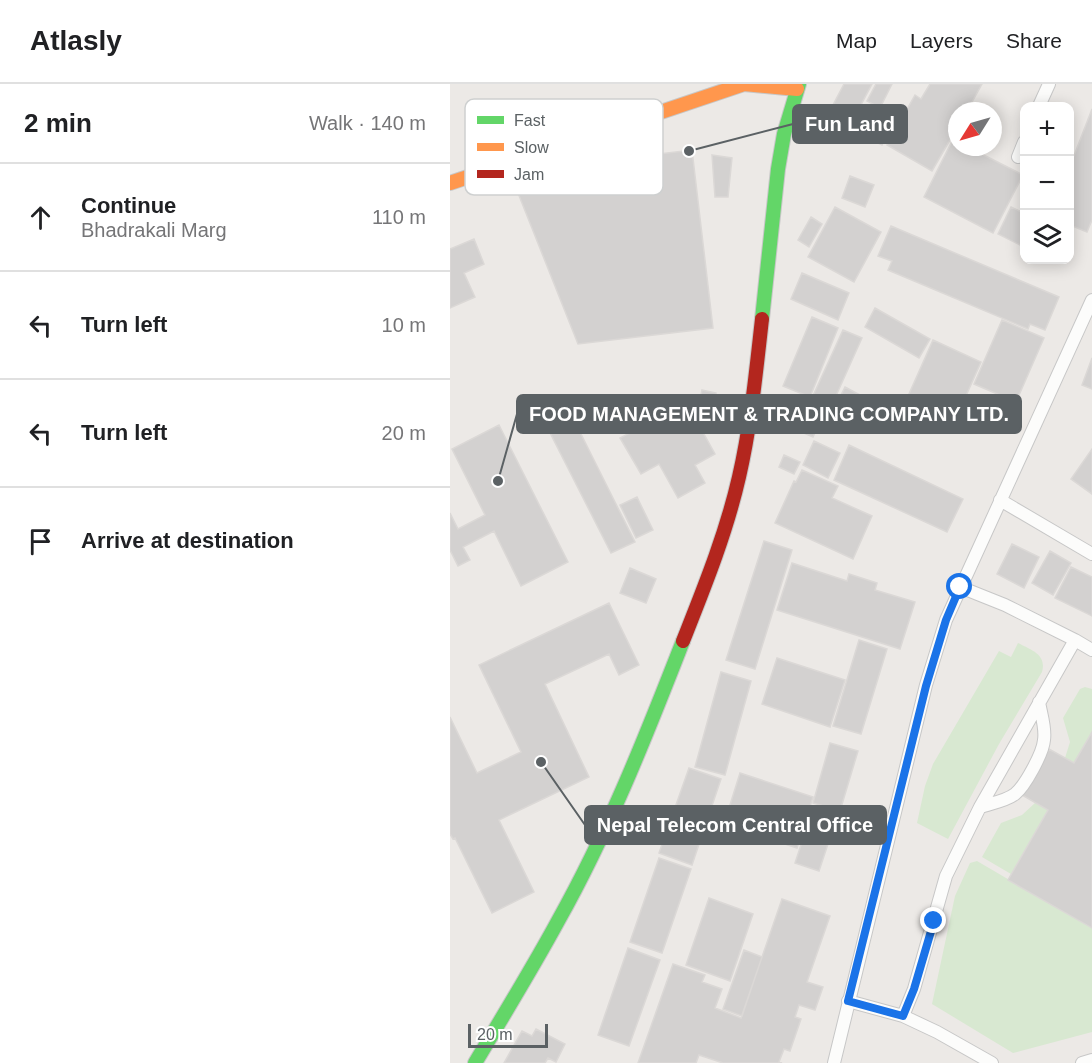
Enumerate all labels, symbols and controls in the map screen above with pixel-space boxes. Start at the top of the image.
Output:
text: Atlasly [30,25,122,56]
text: Map [836,29,877,52]
text: Layers [910,29,973,52]
text: Share [1006,29,1062,52]
legend [465,99,663,195]
north arrow [948,102,1002,156]
map controls [1020,102,1074,264]
button: + [1020,102,1074,156]
callout: Fun Land [793,105,907,143]
text: 2 min [24,108,92,138]
text: Walk · 140 m [309,112,426,134]
text: Fast [514,112,546,129]
text: Fun Land [805,113,895,135]
text: Slow [514,139,549,156]
button: − [1020,156,1074,210]
text: Jam [514,166,544,183]
text: Continue [81,193,176,218]
icon: ahead [24,201,57,234]
text: 110 m [372,206,426,228]
button: layers [1020,210,1074,264]
text: Bhadrakali Marg [81,219,227,241]
icon: left [24,309,57,342]
text: Turn left [81,312,167,337]
text: 10 m [382,314,426,336]
callout: FOOD MANAGEMENT & TRADING COMPANY LTD. [517,395,1021,433]
text: FOOD MANAGEMENT & TRADING COMPANY LTD. [529,403,1009,425]
icon: left [24,417,57,450]
text: Turn left [81,420,167,445]
text: 20 m [382,422,426,444]
icon: arrive [24,525,57,558]
text: Arrive at destination [81,528,294,553]
route start [946,573,972,599]
callout: Nepal Telecom Central Office [585,806,886,844]
text: Nepal Telecom Central Office [597,814,873,836]
route end [920,907,946,933]
scale bar [468,1021,548,1048]
text: 20 m [477,1026,513,1043]

